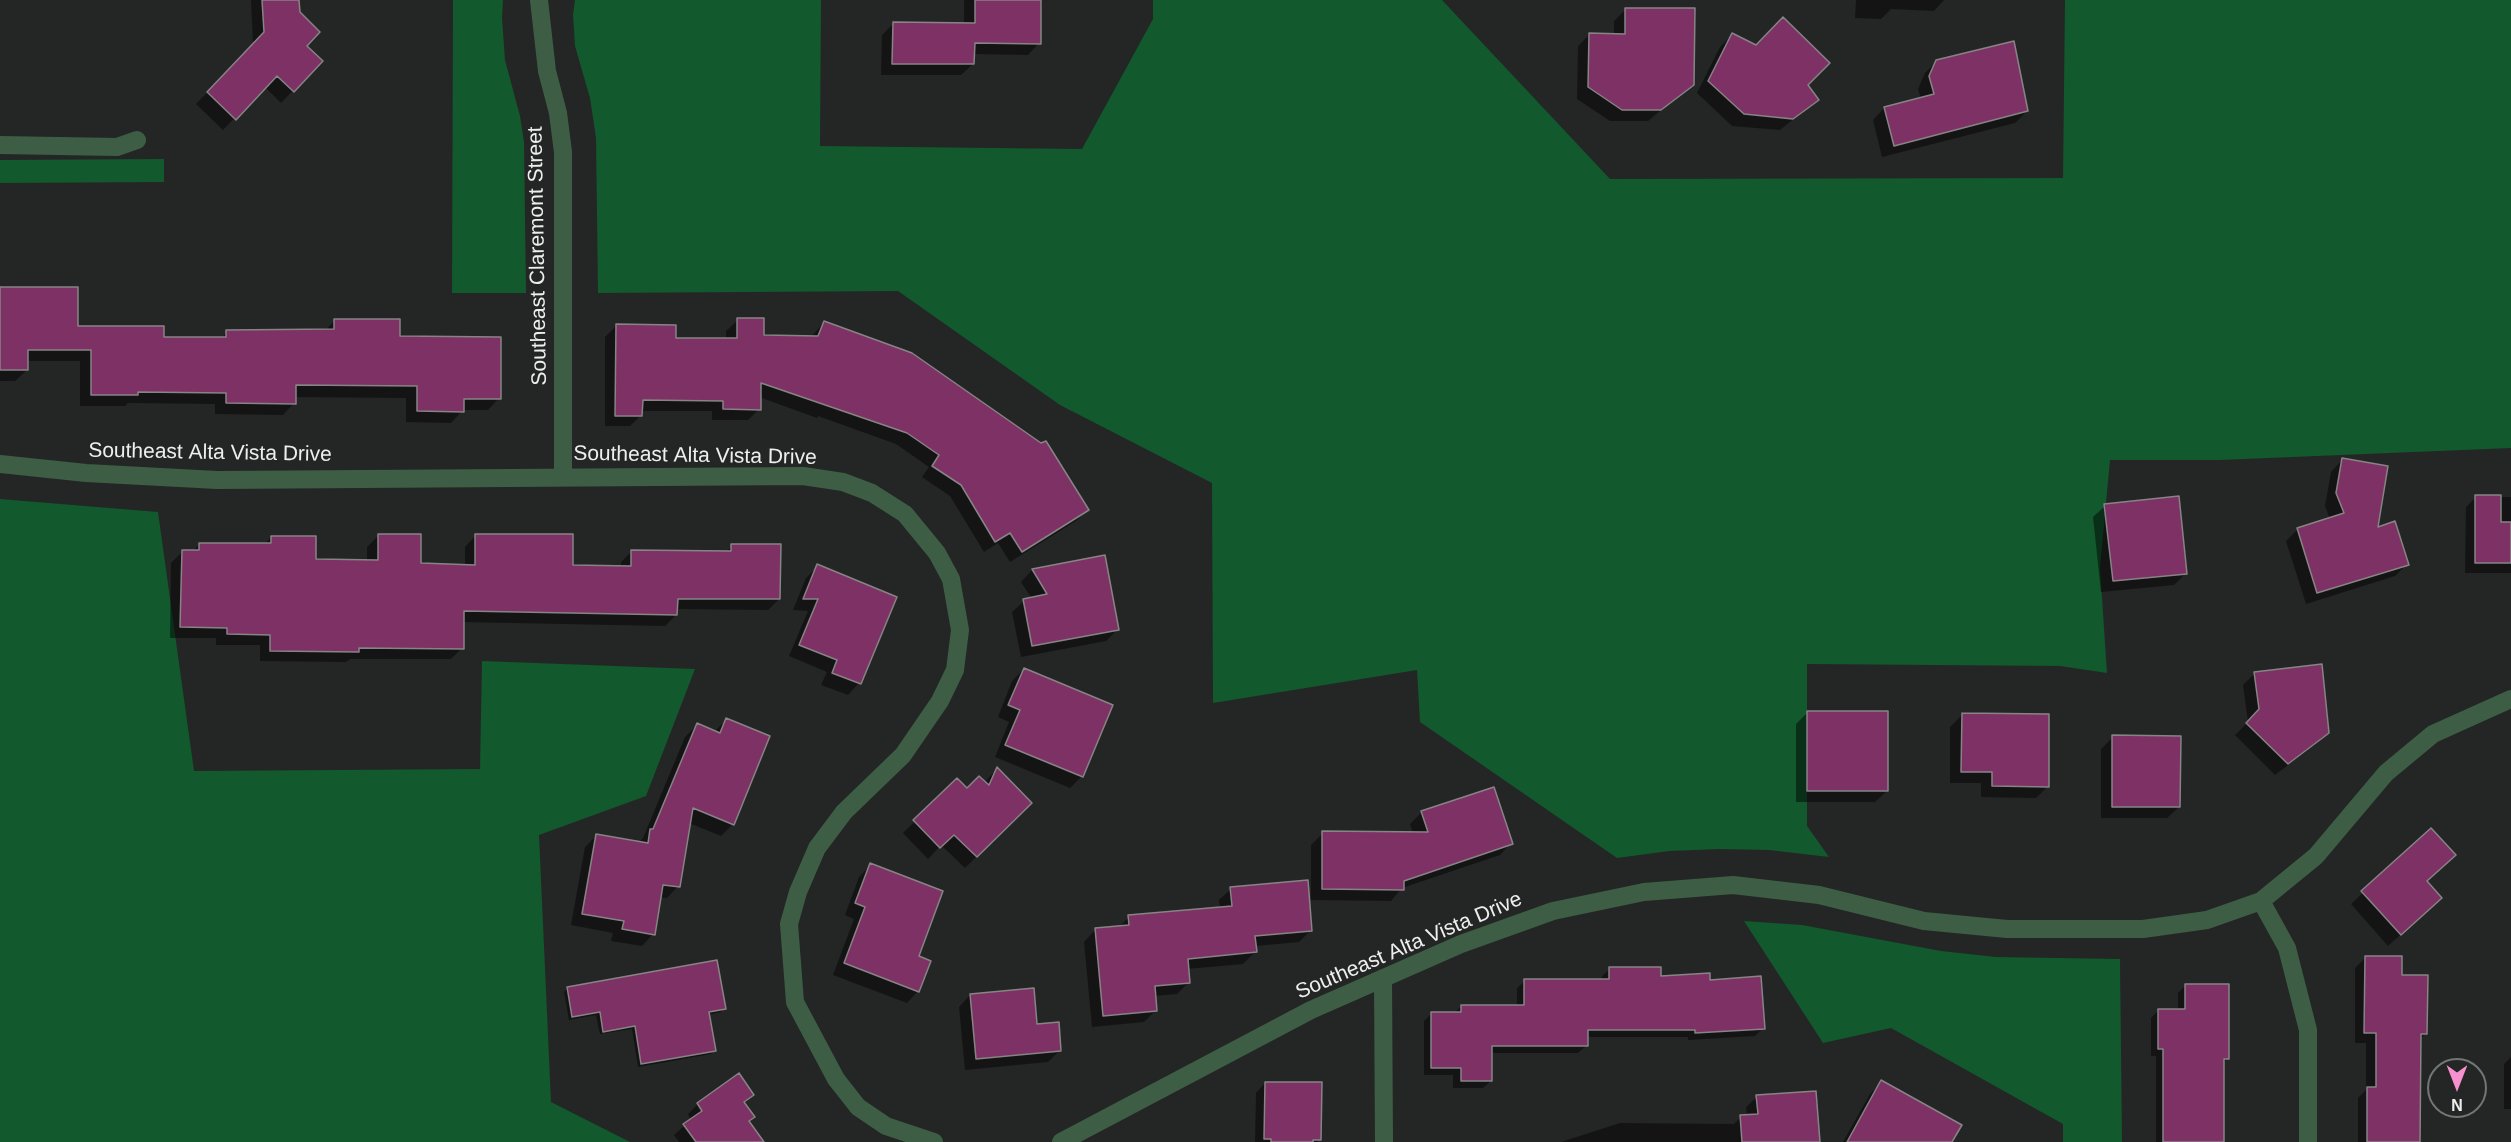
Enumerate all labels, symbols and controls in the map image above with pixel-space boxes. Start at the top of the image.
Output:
street label: Southeast Claremont Street [523,126,553,386]
street label: Southeast Alta Vista Drive [88,438,332,468]
street label: Southeast Alta Vista Drive [573,441,817,471]
street label: Southeast Alta Vista Drive [1292,887,1526,1005]
north arrow [2427,1058,2487,1118]
text: N [2451,1096,2463,1113]

